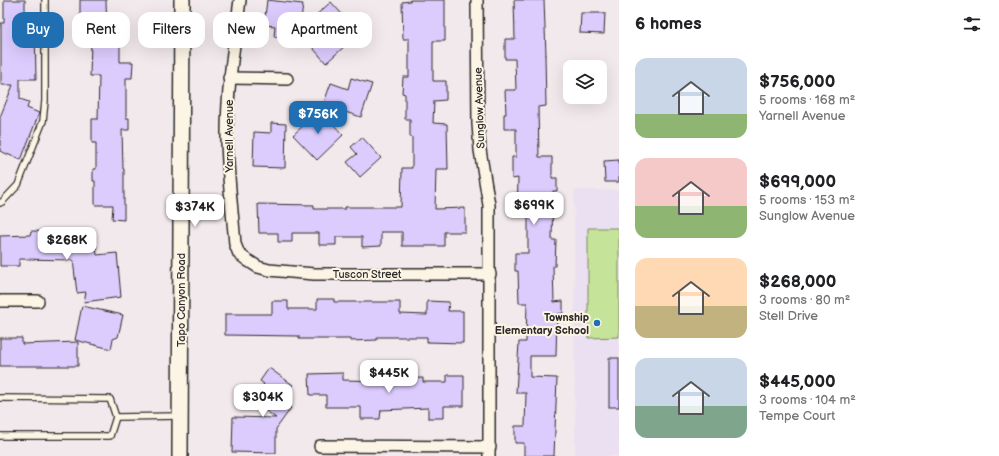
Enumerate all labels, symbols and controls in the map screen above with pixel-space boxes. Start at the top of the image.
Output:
chip: Buy [12,12,64,48]
chip: Rent [72,12,130,48]
chip: Filters [138,12,205,48]
chip: New [213,12,269,48]
chip: Apartment [277,12,372,48]
icon: filters [961,13,983,35]
text: 6 homes [635,14,702,34]
map controls [563,60,607,104]
button: layers [563,60,607,104]
street label: Sunglow Avenue [472,67,487,149]
text: $756,000 [759,72,835,92]
icon: home [667,74,715,122]
text: 5 rooms · 168 m² [759,92,855,108]
street label: Yarnell Avenue [223,99,236,174]
pin: $756K [290,101,346,135]
text: $756K [298,106,338,122]
text: Yarnell Avenue [759,108,846,124]
text: $699,000 [759,172,836,192]
icon: home [667,174,715,222]
pin: $699K [506,192,562,226]
text: 5 rooms · 153 m² [759,192,855,208]
pin: $374K [167,194,223,228]
text: $699K [514,197,554,213]
text: $374K [175,199,215,215]
text: Sunglow Avenue [759,208,855,224]
pin: $268K [39,227,95,261]
text: $268K [47,232,87,248]
street label: Tapo Canyon Road [175,253,188,347]
street label: Tuscon Street [333,268,402,281]
text: $268,000 [759,272,836,292]
icon: home [667,274,715,322]
text: 3 rooms · 80 m² [759,292,850,308]
text: Stell Drive [759,308,818,324]
place label: Township Elementary School [495,311,589,337]
marker: Township Elementary School [592,318,602,328]
pin: $445K [361,360,417,394]
text: $445K [369,365,409,381]
text: $445,000 [759,372,836,392]
icon: home [667,374,715,422]
pin: $304K [235,384,291,418]
text: $304K [243,389,283,405]
text: 3 rooms · 104 m² [759,392,856,408]
text: Tempe Court [759,408,835,424]

